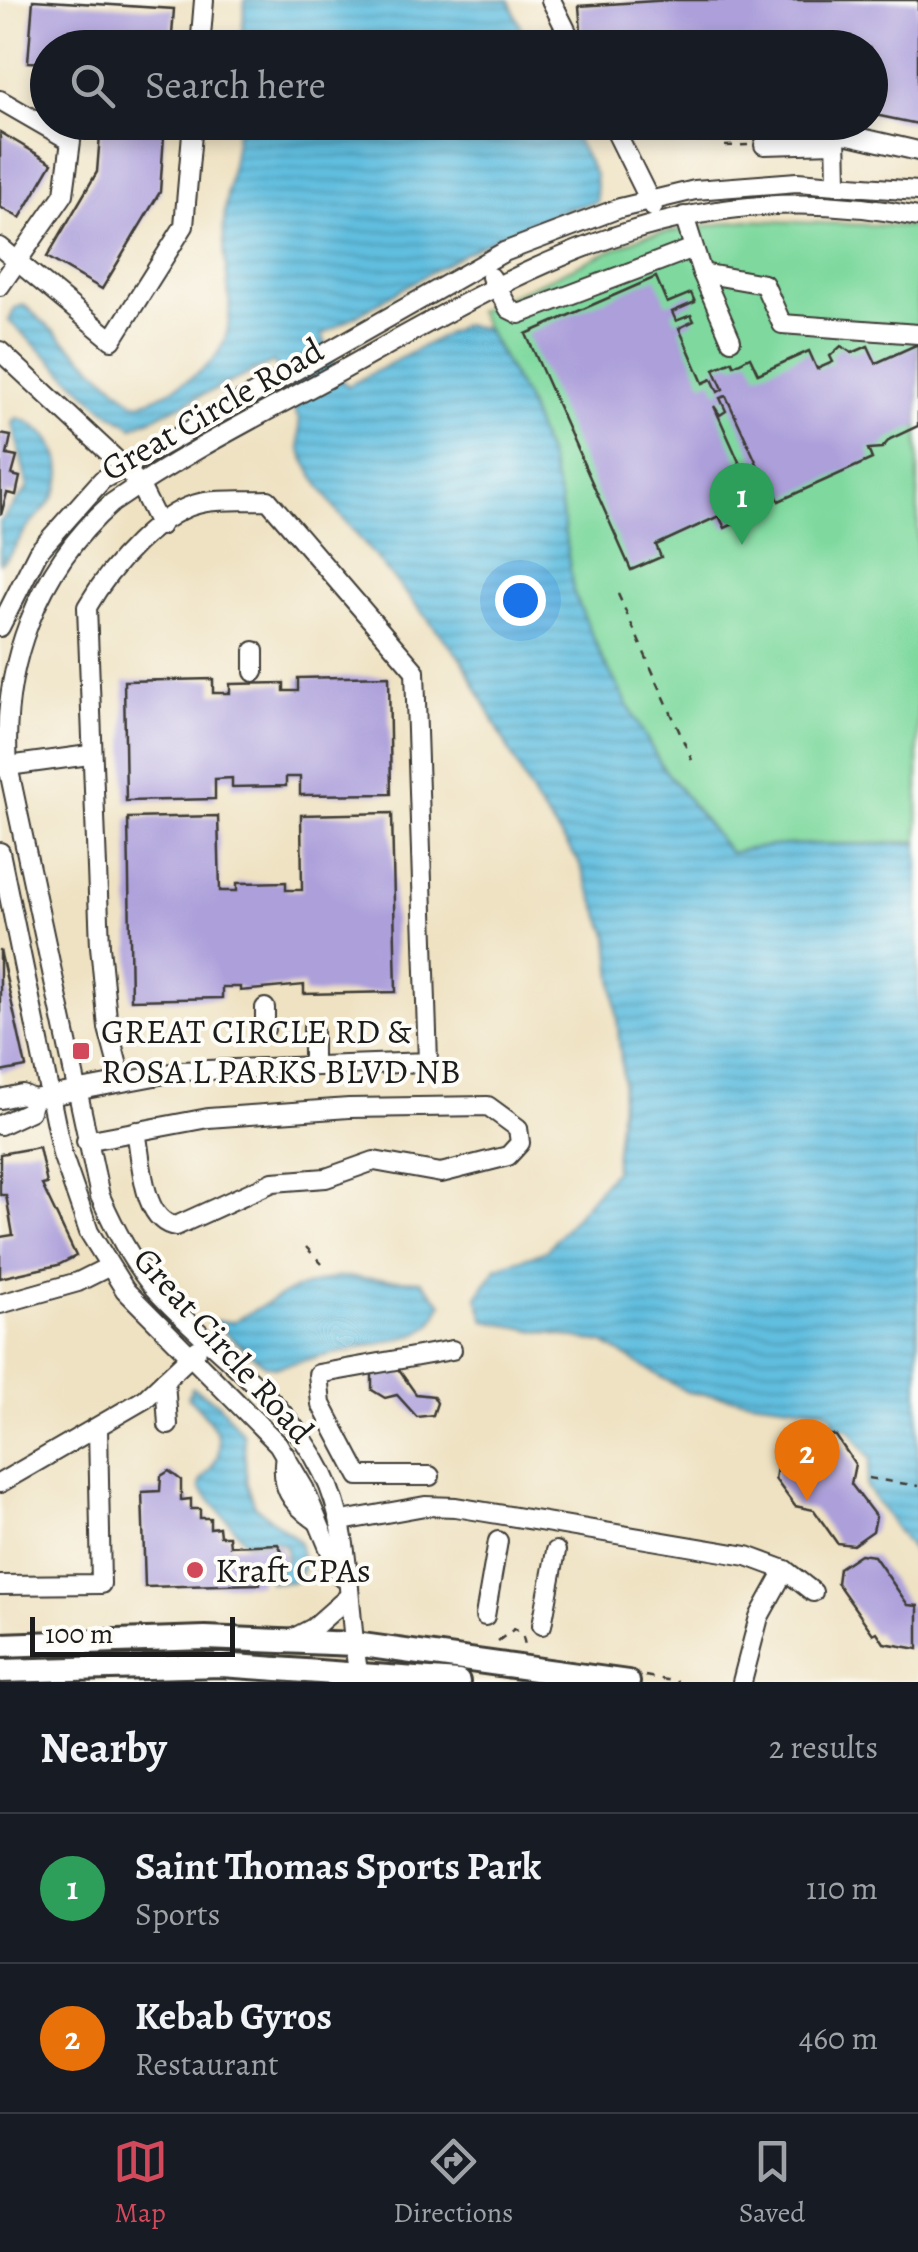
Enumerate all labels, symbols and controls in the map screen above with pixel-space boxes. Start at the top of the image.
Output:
search box [30,30,888,140]
icon: search [65,58,120,113]
text: Search here [145,59,326,111]
street label: Great Circle Road [92,326,332,492]
pin: 1 [710,462,774,545]
your location [495,575,546,626]
place label: GREAT CIRCLE RD & ROSA L PARKS BLVD NB [101,1007,461,1095]
marker: GREAT CIRCLE RD & ROSA L PARKS BLVD NB [70,1040,92,1062]
street label: Great Circle Road [123,1236,325,1454]
pin: 2 [774,1418,840,1501]
place label: Kraft CPAs [215,1546,371,1594]
marker: Kraft CPAs [184,1559,206,1581]
scale bar [30,1612,235,1656]
text: 100 m [45,1615,113,1653]
text: Nearby [40,1719,167,1776]
text: 2 results [769,1725,878,1769]
text: Saint Thomas Sports Park [135,1840,541,1892]
text: 1 [67,1866,78,1910]
text: 110 m [806,1866,878,1910]
text: Sports [135,1892,220,1936]
text: Kebab Gyros [135,1990,332,2042]
text: 2 [65,2016,80,2060]
text: 460 m [799,2016,878,2060]
text: Restaurant [135,2042,279,2086]
tab: Map [113,2134,168,2232]
tab: Directions [393,2134,513,2232]
tab: Saved [739,2134,805,2232]

